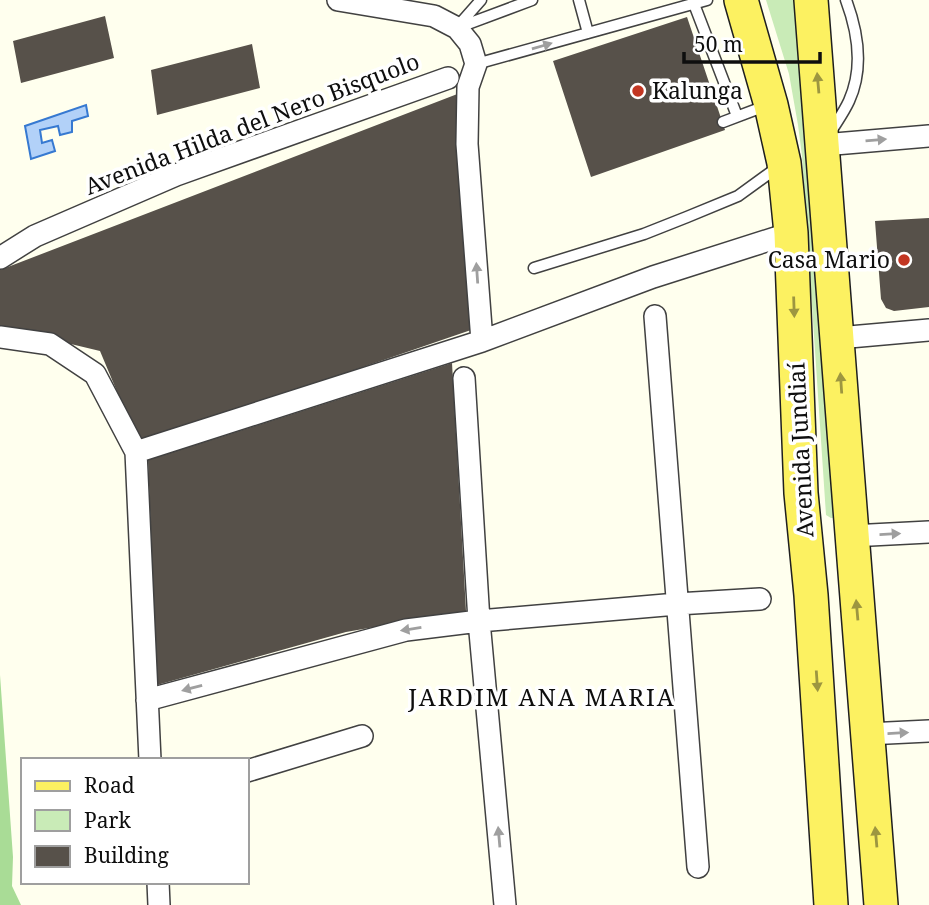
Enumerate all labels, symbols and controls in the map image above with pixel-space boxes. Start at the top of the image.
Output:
scale bar [684,21,820,65]
text: 50 m [694,30,743,58]
one-way arrow [531,40,553,51]
street label: Avenida Hilda del Nero Bisquolo [80,44,424,202]
one-way arrow [812,72,823,94]
place label: Kalunga [652,74,743,106]
marker: Kalunga [630,83,646,99]
one-way arrow [865,134,887,145]
place label: Casa Mario [768,243,890,275]
marker: Casa Mario [896,252,912,268]
one-way arrow [471,261,482,283]
one-way arrow [789,297,800,319]
street label: Avenida Jundiaí [779,361,821,538]
one-way arrow [836,372,847,394]
one-way arrow [879,529,901,540]
one-way arrow [851,599,862,621]
one-way arrow [400,624,422,635]
one-way arrow [812,670,823,692]
district label: JARDIM ANA MARIA [407,680,676,713]
one-way arrow [181,683,203,694]
one-way arrow [887,727,909,738]
legend [21,758,248,884]
text: Road [84,771,135,799]
text: Park [84,806,131,834]
one-way arrow [493,826,504,848]
one-way arrow [870,826,881,848]
text: Building [84,841,169,869]

